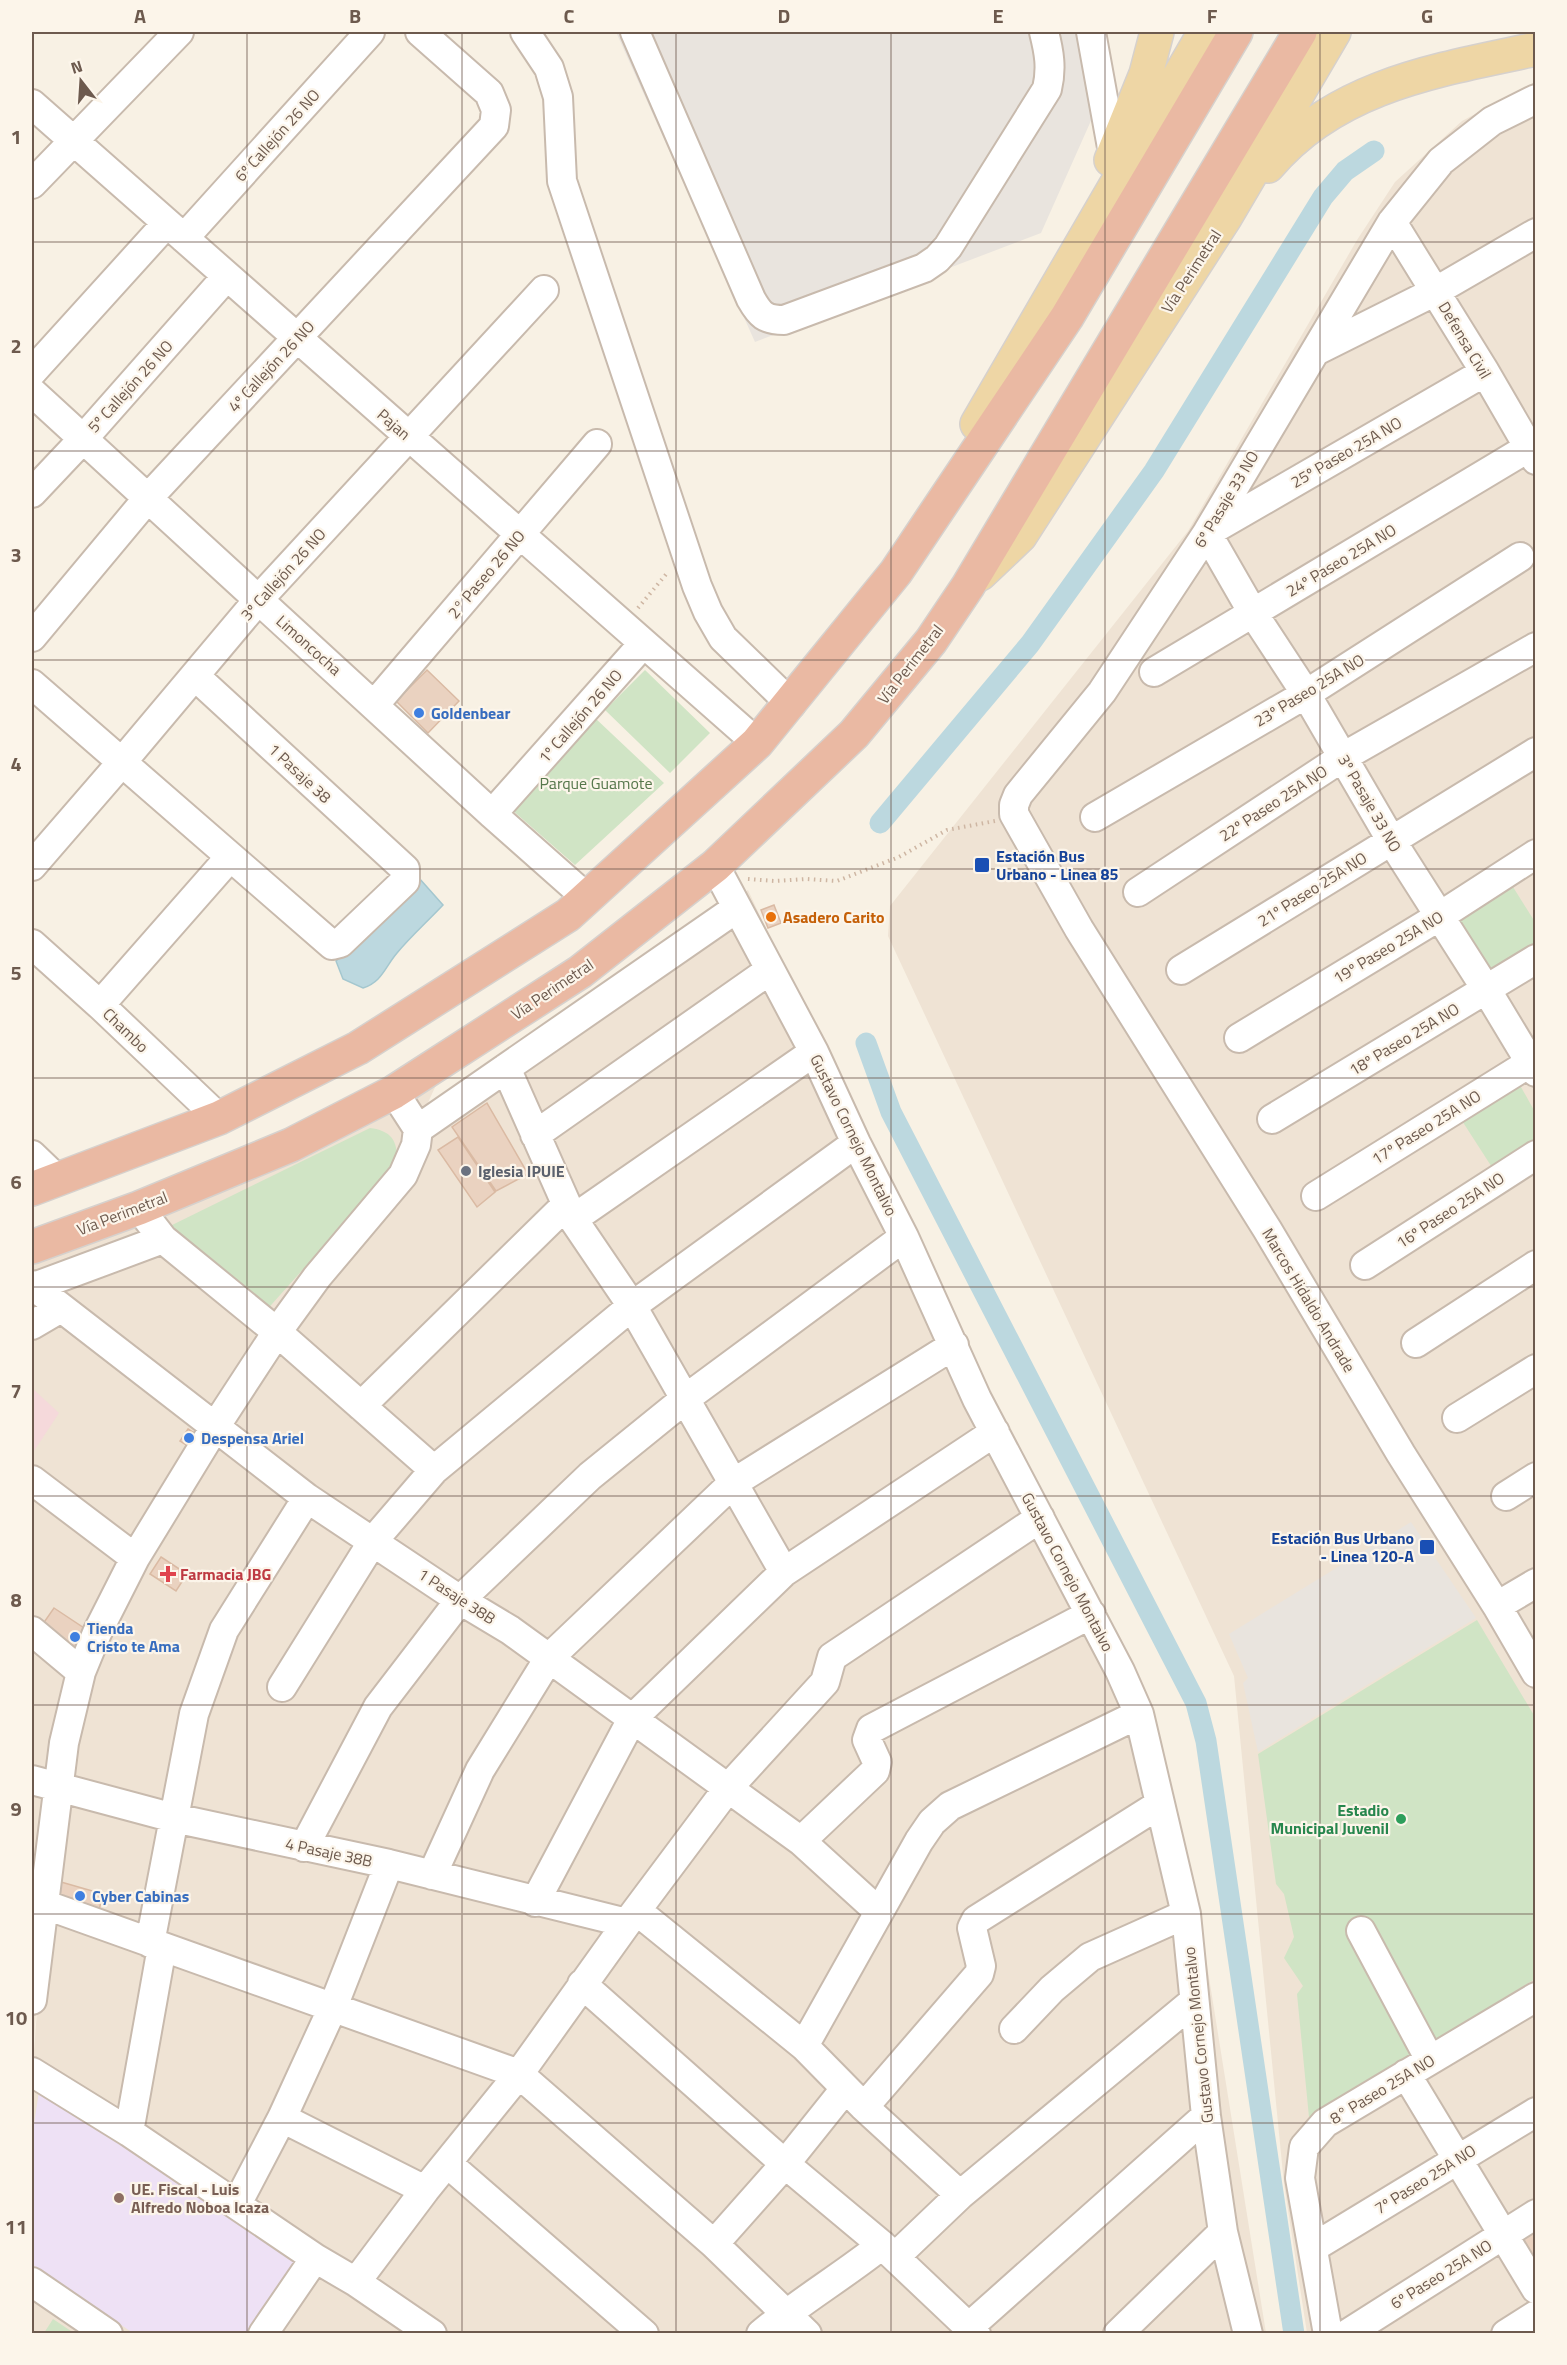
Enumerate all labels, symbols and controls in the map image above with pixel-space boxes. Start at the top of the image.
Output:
text: A [134,0,146,31]
text: B [349,0,361,31]
text: C [564,0,575,31]
text: D [778,0,790,31]
text: E [992,0,1004,31]
text: F [1207,0,1218,31]
text: G [1421,0,1433,31]
north arrow [51,51,111,111]
text: N [68,54,85,80]
street label: 6º Callejón 26 NO [229,83,325,187]
text: 1 [10,121,22,152]
street label: Vía Perimetral [1155,225,1227,317]
street label: Defensa Civil [1432,297,1498,383]
street label: 4º Callejón 26 NO [222,315,320,417]
text: 2 [10,330,22,361]
street label: 5º Callejón 26 NO [82,334,178,438]
street label: Pajan [372,403,416,445]
street label: 25º Paseo 25A NO [1286,410,1406,494]
street label: 6º Pasaje 33 NO [1188,446,1264,552]
street label: 24º Paseo 25A NO [1281,518,1401,602]
street label: 3º Callejón 26 NO [235,522,331,626]
street label: 2° Paseo 26 NO [442,524,530,624]
text: 3 [10,539,22,570]
street label: Limoncocha [271,609,347,681]
street label: Vía Perimetral [871,619,949,709]
street label: 23º Paseo 25A NO [1249,648,1369,732]
street label: 1º Callejón 26 NO [532,664,628,768]
place label: Goldenbear [431,701,510,725]
marker: Goldenbear [412,706,426,720]
street label: 1 Pasaje 38 [263,737,337,809]
text: 4 [10,748,22,779]
street label: 3º Pasaje 33 NO [1332,750,1408,856]
street label: 22º Paseo 25A NO [1214,759,1332,847]
park label: Parque Guamote [539,771,653,795]
place label: Estación Bus Urbano - Linea 85 [996,844,1118,886]
street label: 21º Paseo 25A NO [1253,846,1371,932]
marker: Estación Bus Urbano - Linea 85 [973,856,991,874]
place label: Asadero Carito [783,905,885,929]
street label: 19º Paseo 25A NO [1328,905,1448,989]
marker: Asadero Carito [764,910,778,924]
street label: Vía Perimetral [506,952,598,1026]
text: 5 [10,957,22,988]
street label: 18º Paseo 25A NO [1344,997,1464,1081]
street label: Chambo [98,1002,154,1058]
street label: Gustavo Cornejo Montalvo [804,1050,904,1220]
street label: 17º Paseo 25A NO [1367,1084,1485,1170]
place label: Iglesia IPUIE [478,1159,565,1183]
marker: Iglesia IPUIE [459,1164,473,1178]
text: 6 [10,1166,22,1197]
street label: 16º Paseo 25A NO [1391,1166,1509,1254]
street label: Vía Perimetral [73,1185,171,1241]
street label: Marcos Hidaldo Andrade [1256,1223,1362,1377]
text: 7 [10,1375,22,1406]
place label: Despensa Ariel [201,1426,304,1450]
marker: Despensa Ariel [182,1431,196,1445]
street label: Gustavo Cornejo Montalvo [1016,1488,1120,1656]
place label: Estación Bus Urbano - Linea 120-A [1271,1526,1414,1568]
marker: Estación Bus Urbano - Linea 120-A [1418,1538,1436,1556]
place label: Farmacia JBG [180,1562,271,1586]
street label: 1 Pasaje 38B [413,1562,501,1630]
marker: Farmacia JBG [161,1567,175,1581]
text: 8 [10,1584,22,1615]
place label: Tienda Cristo te Ama [87,1616,180,1658]
marker: Tienda Cristo te Ama [68,1630,82,1644]
text: 9 [10,1793,22,1824]
place label: Estadio Municipal Juvenil [1270,1798,1389,1840]
marker: Estadio Municipal Juvenil [1394,1812,1408,1826]
street label: 4 Pasaje 38B [283,1831,375,1873]
place label: Cyber Cabinas [92,1884,189,1908]
marker: Cyber Cabinas [73,1889,87,1903]
street label: Gustavo Cornejo Montalvo [1177,1946,1219,2124]
text: 10 [5,2002,27,2033]
street label: 8° Paseo 25A NO [1325,2048,1439,2130]
street label: 7º Paseo 25A NO [1370,2138,1480,2220]
place label: UE. Fiscal - Luis Alfredo Noboa Icaza [131,2177,269,2219]
marker: UE. Fiscal - Luis Alfredo Noboa Icaza [112,2191,126,2205]
text: 11 [5,2211,27,2242]
street label: 6º Paseo 25A NO [1386,2233,1496,2315]

